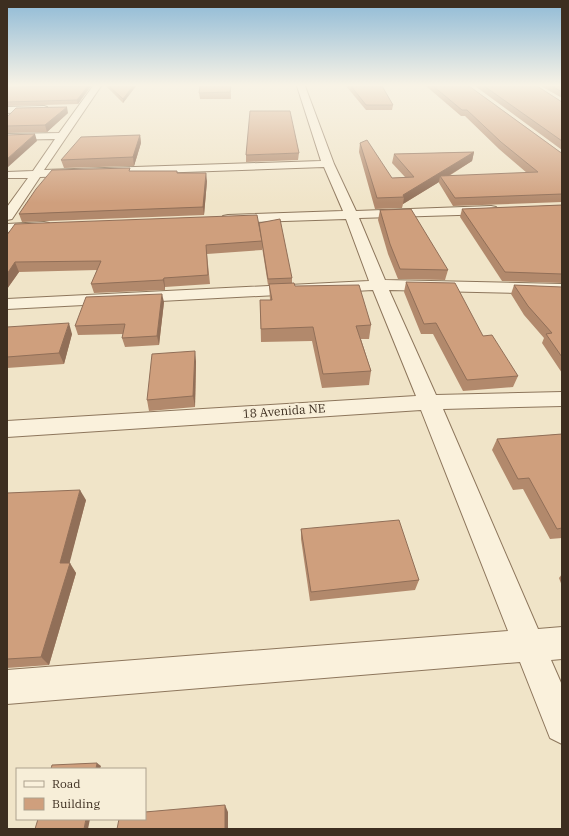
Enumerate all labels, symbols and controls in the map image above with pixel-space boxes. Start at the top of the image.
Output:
street label: 18 Avenida NE [242,400,326,421]
legend [16,768,146,820]
text: Road [52,776,81,791]
text: Building [52,796,100,811]

